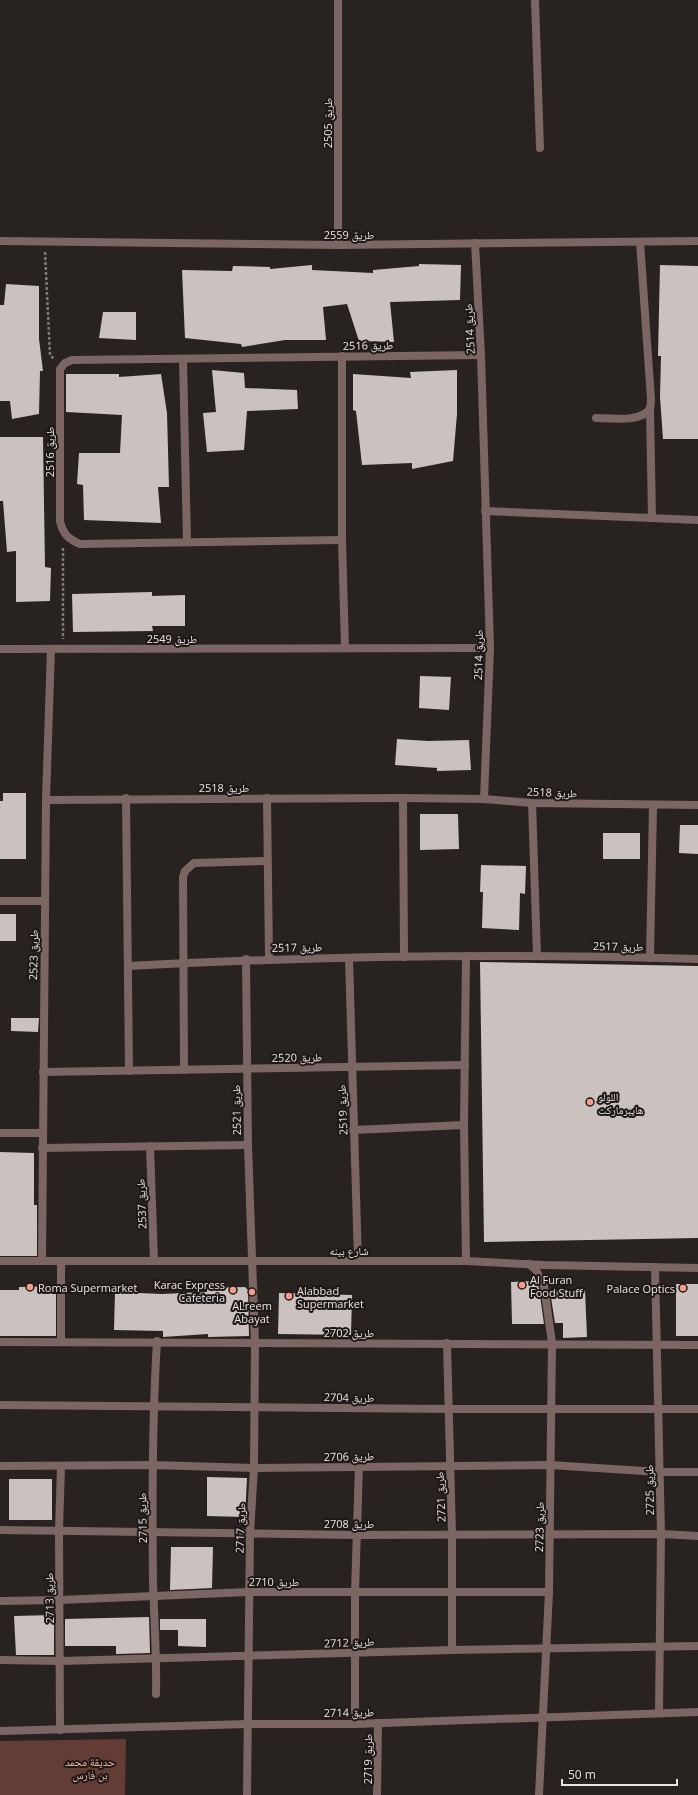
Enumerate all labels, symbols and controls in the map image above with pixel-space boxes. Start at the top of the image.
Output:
street label: طريق 2505 [320,98,335,148]
street label: طريق 2559 [324,227,374,242]
street label: طريق 2514 [460,303,478,355]
street label: طريق 2516 [343,337,393,353]
street label: طريق 2516 [42,427,57,477]
street label: طريق 2514 [470,630,486,680]
street label: طريق 2549 [147,631,197,646]
street label: طريق 2518 [199,780,249,795]
street label: طريق 2518 [526,784,578,800]
street label: طريق 2523 [25,930,41,980]
street label: طريق 2517 [593,938,643,954]
street label: طريق 2517 [272,939,322,955]
street label: طريق 2520 [272,1049,322,1065]
street label: طريق 2519 [334,1084,350,1136]
street label: طريق 2521 [228,1085,244,1135]
place label: اللولو هايبرماركت [598,1089,644,1117]
marker: اللولو هايبرماركت [585,1097,595,1107]
street label: طريق 2537 [133,1178,149,1230]
street label: شارع بينه [330,1243,368,1258]
place label: Al Furan Food Stuff [530,1272,583,1300]
place label: Karac Express Cafeteria [154,1277,225,1305]
place label: Roma Supermarket [38,1280,137,1295]
marker: Al Furan Food Stuff [517,1280,527,1290]
place label: Palace Optics [607,1281,675,1296]
marker: Roma Supermarket [25,1282,35,1292]
place label: Alabbad Supermarket [297,1283,364,1311]
marker: Palace Optics [678,1283,688,1293]
marker: Karac Express Cafeteria [228,1285,238,1295]
marker: ALreem Abayat [247,1287,257,1297]
marker: Alabbad Supermarket [284,1291,294,1301]
place label: ALreem Abayat [232,1298,272,1326]
street label: طريق 2702 [324,1325,374,1340]
street label: طريق 2704 [324,1389,374,1405]
street label: طريق 2706 [324,1448,374,1464]
street label: طريق 2725 [641,1465,657,1515]
street label: طريق 2721 [432,1471,448,1523]
street label: طريق 2715 [134,1493,150,1543]
street label: طريق 2717 [232,1502,248,1554]
street label: طريق 2723 [531,1502,547,1552]
street label: طريق 2708 [324,1516,374,1531]
street label: طريق 2713 [41,1573,57,1623]
street label: طريق 2710 [249,1574,299,1589]
street label: طريق 2712 [323,1634,375,1650]
street label: طريق 2714 [324,1704,374,1720]
street label: طريق 2719 [360,1734,375,1784]
park label: حديقة محمد بن فارس [65,1754,115,1782]
scale bar [562,1761,677,1787]
text: 50 m [568,1766,596,1783]

